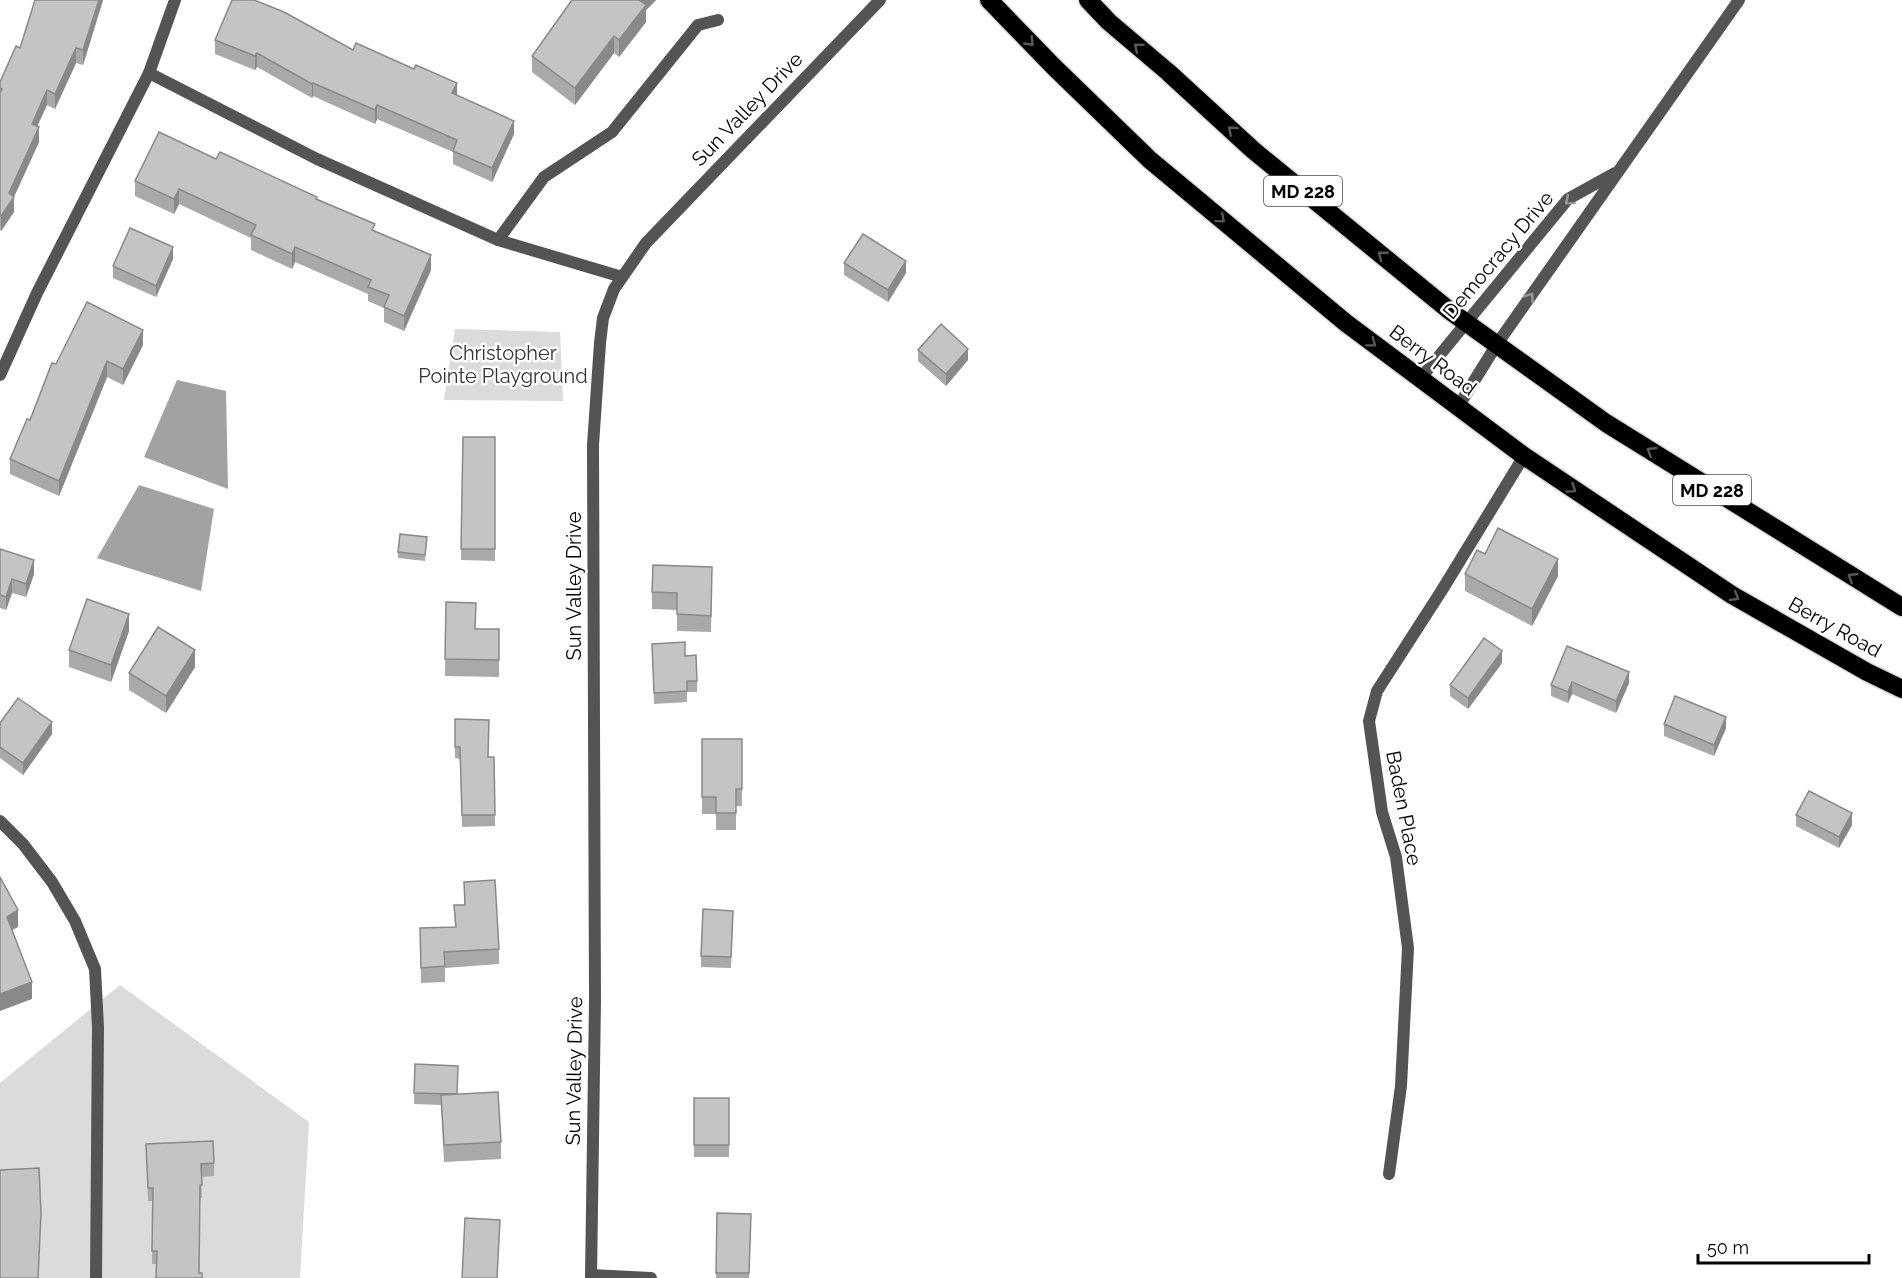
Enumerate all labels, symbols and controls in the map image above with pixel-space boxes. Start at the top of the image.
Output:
one-way arrow [1022,34,1033,45]
one-way arrow [1134,43,1145,54]
street label: Sun Valley Drive [687,47,808,171]
one-way arrow [1228,126,1239,137]
road number: MD 228 [1264,176,1342,206]
street label: Democracy Drive [1438,186,1558,324]
one-way arrow [1565,194,1576,205]
one-way arrow [1214,212,1225,223]
one-way arrow [1378,251,1389,262]
one-way arrow [1523,292,1534,303]
street label: Berry Road [1385,320,1481,400]
one-way arrow [1365,335,1376,346]
park label: Christopher Pointe Playground [418,341,588,388]
one-way arrow [1647,447,1657,459]
road number: MD 228 [1673,475,1751,505]
one-way arrow [1565,482,1576,493]
street label: Sun Valley Drive [562,511,586,660]
one-way arrow [1848,573,1859,584]
one-way arrow [1729,589,1739,601]
street label: Berry Road [1784,592,1886,662]
street label: Baden Place [1381,748,1427,868]
street label: Sun Valley Drive [561,996,587,1146]
scale bar [1698,1227,1869,1265]
text: 50 m [1707,1237,1749,1258]

